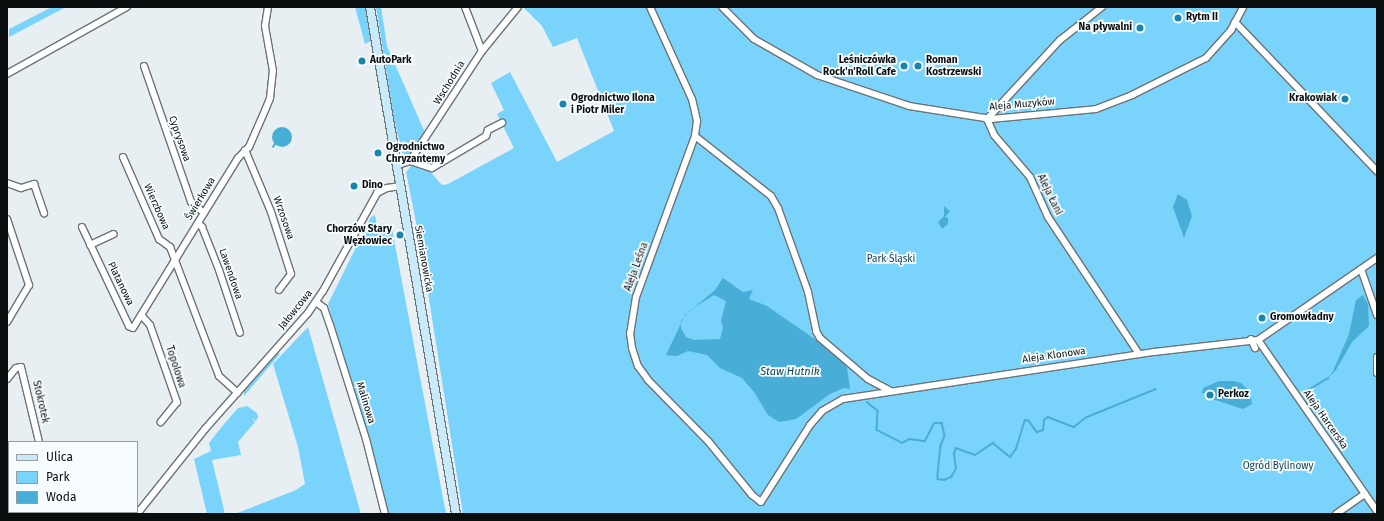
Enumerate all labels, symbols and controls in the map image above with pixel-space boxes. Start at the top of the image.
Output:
place label: Rytm II [1186,12,1218,24]
marker: Rytm II [1173,13,1183,23]
place label: Na pływalni [1079,22,1132,34]
marker: Na pływalni [1135,23,1145,33]
place label: Leśniczówka Rock'n'Roll Cafe [823,54,896,78]
place label: Roman Kostrzewski [926,54,981,78]
place label: AutoPark [370,55,412,67]
marker: AutoPark [357,56,367,66]
street label: Wschodnia [432,59,468,107]
marker: Leśniczówka Rock'n'Roll Cafe [899,61,909,71]
marker: Roman Kostrzewski [913,61,923,71]
place label: Ogrodnictwo Ilona i Piotr Miler [571,92,655,116]
place label: Krakowiak [1289,93,1337,105]
marker: Krakowiak [1340,94,1350,104]
street label: Aleja Muzyków [989,96,1055,114]
marker: Ogrodnictwo Ilona i Piotr Miler [558,99,568,109]
street label: Cyprysowa [166,115,192,163]
place label: Ogrodnictwo Chryzantemy [386,141,445,164]
marker: Ogrodnictwo Chryzantemy [373,148,383,158]
street label: Aleja Łani [1034,173,1064,217]
street label: Świerkowa [183,175,219,223]
place label: Dino [362,180,383,192]
marker: Dino [349,181,359,191]
street label: Wierzbowa [141,182,171,232]
street label: Wrzosowa [270,195,296,241]
place label: Chorzów Stary Węzłowiec [327,223,392,246]
street label: Siemianowicka [411,225,435,293]
marker: Chorzów Stary Węzłowiec [395,230,405,240]
street label: Aleja Leśna [623,241,651,293]
street label: Lawendowa [216,247,244,301]
park label: Park Śląski [867,254,915,266]
street label: Platanowa [104,260,136,308]
street label: Jałowcowa [276,288,316,332]
place label: Gromowładny [1270,312,1334,324]
marker: Gromowładny [1257,313,1267,323]
street label: Topolowa [163,344,187,390]
street label: Aleja Klonowa [1022,346,1086,366]
water label: Staw Hutnik [760,365,820,379]
street label: Stokrotek [29,380,51,424]
street label: Malinowa [353,381,377,425]
street label: Aleja Harcerska [1300,388,1350,452]
place label: Perkoz [1218,389,1249,401]
marker: Perkoz [1205,390,1215,400]
legend [8,441,138,513]
text: Ulica [46,450,73,464]
park label: Ogród Bylinowy [1243,461,1313,473]
text: Park [46,470,70,484]
text: Woda [46,490,77,504]

